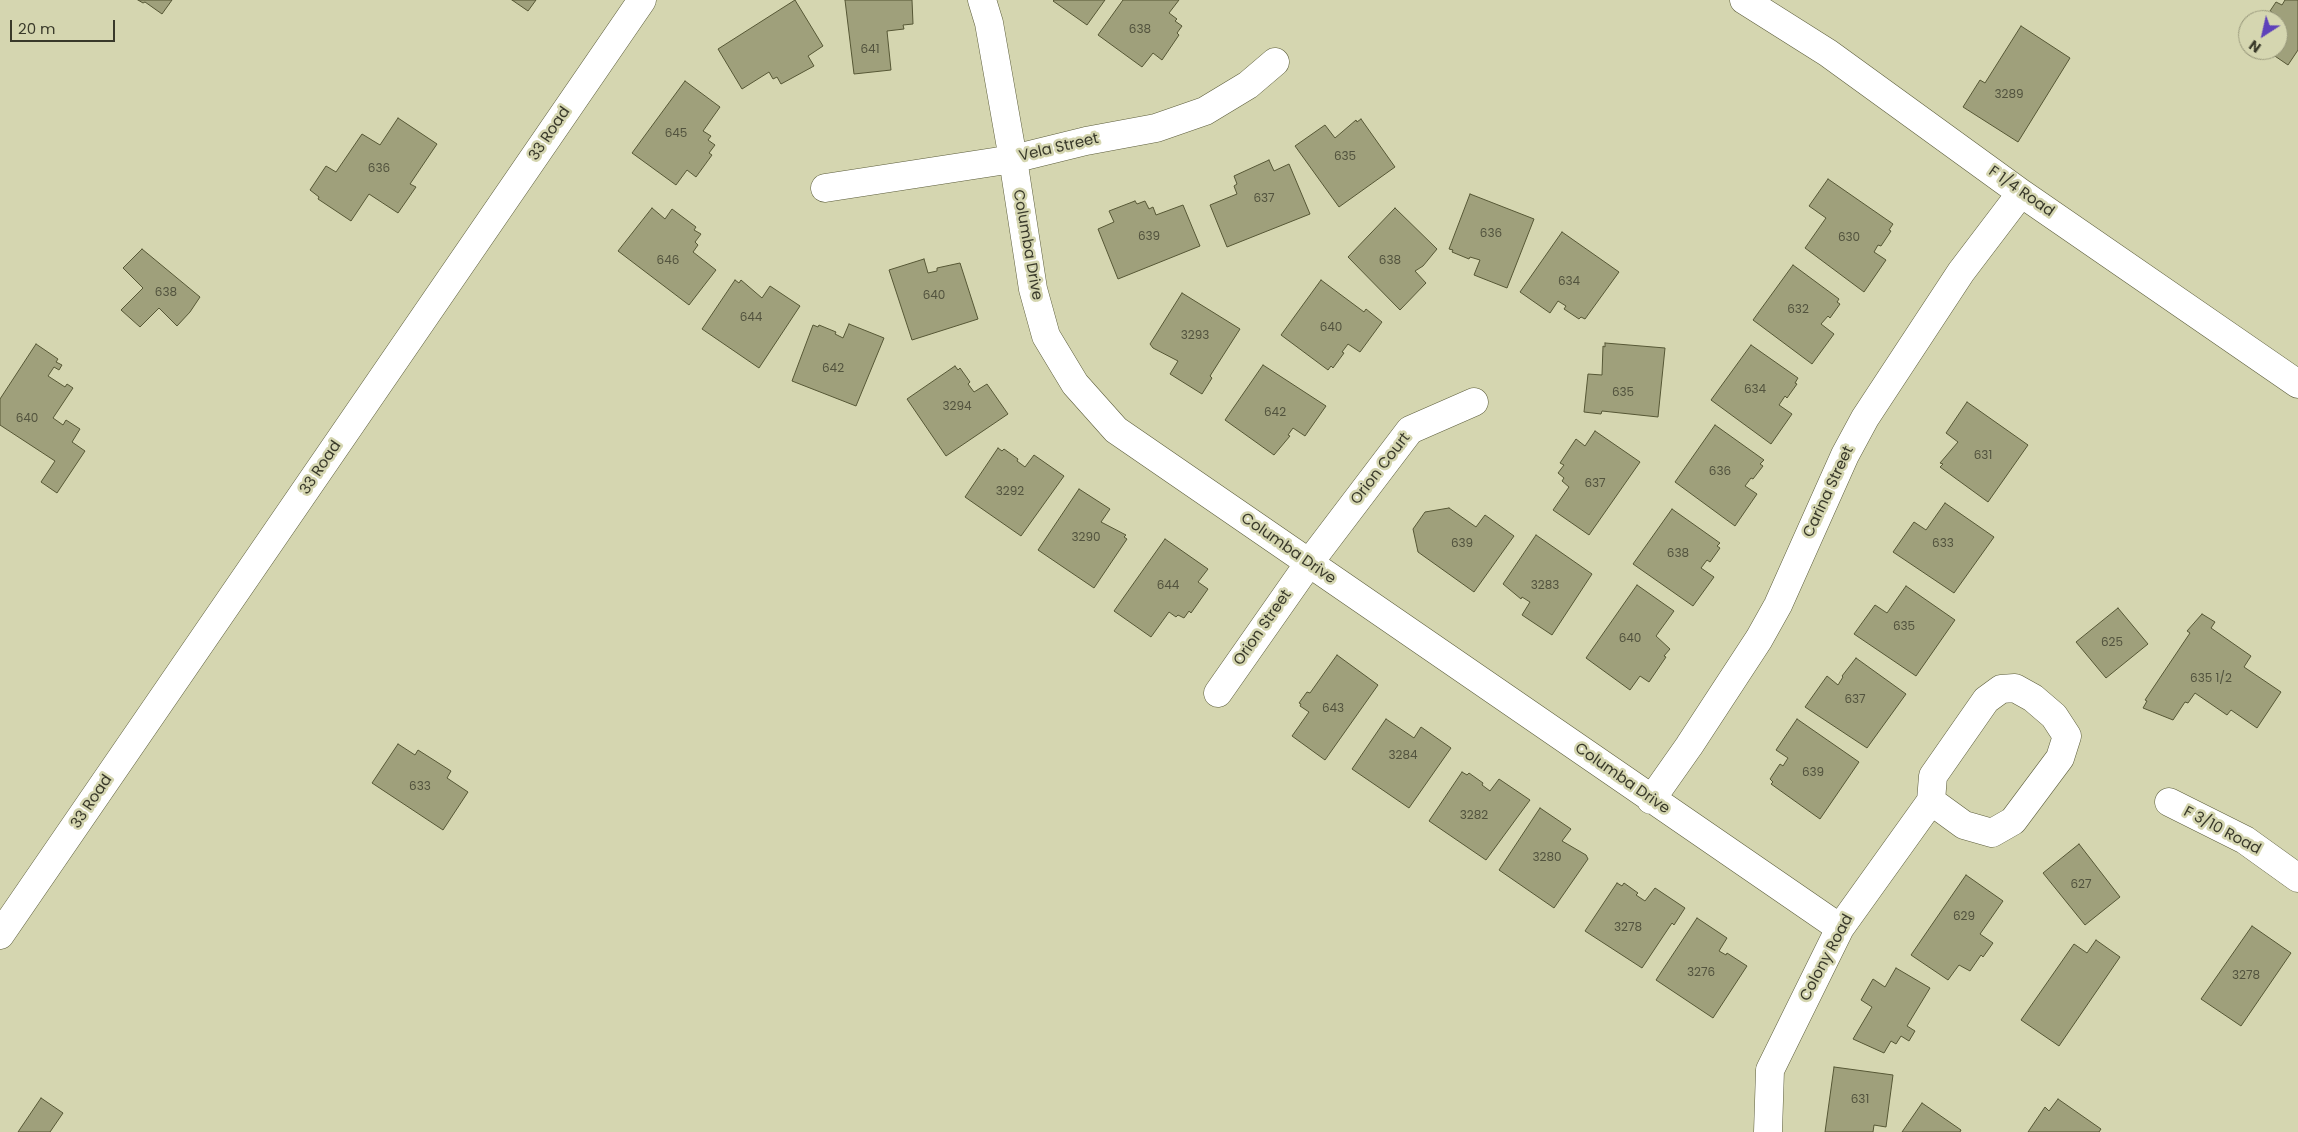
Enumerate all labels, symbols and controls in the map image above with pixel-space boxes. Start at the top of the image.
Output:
scale bar [12,10,118,42]
north arrow [2238,10,2288,60]
text: 20 m [18,18,56,39]
house number: 638 [1129,23,1151,37]
text: N [2245,35,2265,58]
house number: 641 [860,43,880,57]
house number: 3289 [1994,88,2024,102]
street label: 33 Road [526,104,574,164]
house number: 645 [665,127,687,141]
street label: Vela Street [1017,130,1101,166]
house number: 635 [1334,150,1356,164]
house number: 636 [368,162,390,176]
street label: F 1/4 Road [1985,163,2057,221]
street label: Columba Drive [1008,188,1046,302]
house number: 637 [1253,192,1275,206]
house number: 636 [1480,227,1502,241]
house number: 639 [1138,230,1160,244]
house number: 630 [1838,231,1860,245]
house number: 646 [657,254,679,268]
house number: 638 [1379,254,1401,268]
house number: 634 [1558,275,1580,289]
house number: 638 [155,286,177,300]
house number: 640 [923,289,945,303]
house number: 632 [1787,303,1809,317]
house number: 644 [740,311,762,325]
house number: 640 [1320,321,1342,335]
house number: 3293 [1181,329,1209,343]
house number: 642 [822,362,844,376]
house number: 634 [1744,383,1766,397]
house number: 635 [1612,386,1634,400]
house number: 3294 [942,400,972,414]
house number: 642 [1264,406,1286,420]
house number: 640 [16,412,38,426]
street label: Orion Court [1347,430,1415,508]
street label: 33 Road [297,438,345,498]
street label: Carina Street [1800,443,1858,541]
house number: 631 [1974,449,1992,463]
house number: 636 [1709,465,1731,479]
house number: 637 [1584,477,1606,491]
house number: 3292 [996,485,1024,499]
street label: Columba Drive [1237,510,1339,588]
house number: 3290 [1071,531,1101,545]
house number: 639 [1451,537,1473,551]
house number: 633 [1932,537,1954,551]
house number: 638 [1667,547,1689,561]
house number: 644 [1157,579,1179,593]
house number: 3283 [1531,579,1559,593]
street label: Orion Street [1230,587,1296,669]
house number: 635 [1893,620,1915,634]
house number: 640 [1619,632,1641,646]
house number: 625 [2101,636,2123,650]
house number: 635 1/2 [2190,672,2232,686]
house number: 637 [1844,693,1866,707]
house number: 643 [1322,702,1344,716]
street label: Columba Drive [1571,740,1673,818]
house number: 3284 [1388,749,1418,763]
house number: 639 [1802,766,1824,780]
street label: 33 Road [68,772,116,832]
house number: 633 [409,780,431,794]
street label: F 3/10 Road [2180,803,2264,859]
house number: 3282 [1460,809,1488,823]
house number: 3280 [1532,851,1562,865]
house number: 627 [2070,878,2092,892]
house number: 629 [1953,910,1975,924]
street label: Colony Road [1797,912,1857,1004]
house number: 3278 [1614,921,1642,935]
house number: 3276 [1687,966,1715,980]
house number: 3278 [2232,969,2260,983]
house number: 631 [1851,1093,1869,1107]

